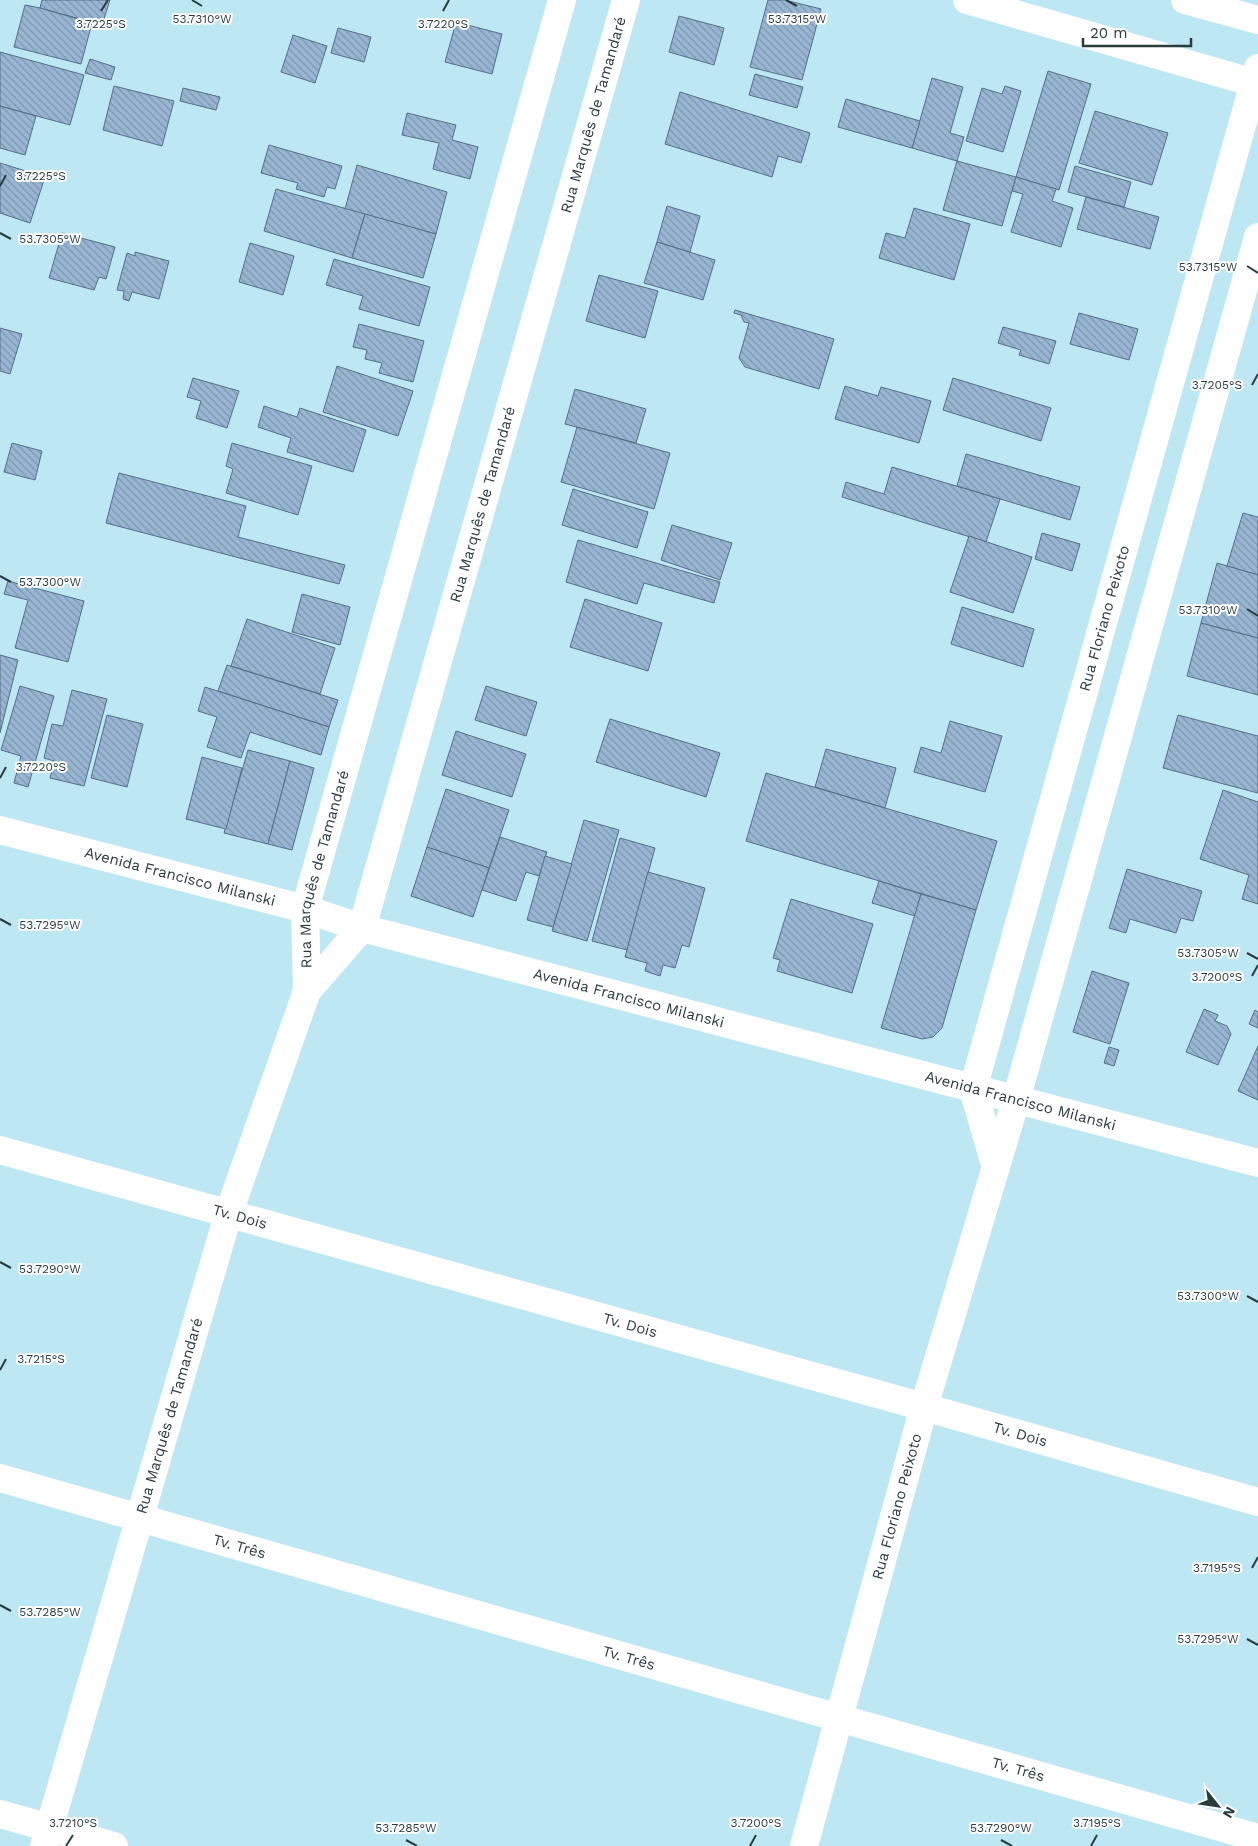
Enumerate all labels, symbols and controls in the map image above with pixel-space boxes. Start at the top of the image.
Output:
text: 53.7310°W [172,12,232,26]
text: 53.7315°W [768,12,827,26]
street label: Rua Marquês de Tamandaré [557,15,630,215]
scale bar [1083,15,1190,47]
text: 3.7225°S [76,17,126,31]
text: 3.7220°S [418,17,468,31]
text: 20 m [1090,24,1128,42]
text: 3.7225°S [16,169,66,183]
text: 53.7305°W [19,232,81,246]
text: 53.7315°W [1179,260,1238,274]
text: 3.7205°S [1192,378,1242,392]
street label: Rua Marquês de Tamandaré [446,404,519,605]
street label: Rua Floriano Peixoto [1075,543,1133,693]
text: 53.7300°W [19,575,81,589]
text: 53.7310°W [1178,603,1238,617]
text: 3.7220°S [16,760,66,774]
street label: Rua Marquês de Tamandaré [296,768,353,969]
street label: Avenida Francisco Milanski [83,843,277,910]
text: 53.7295°W [19,918,81,932]
text: 53.7305°W [1177,946,1239,960]
street label: Avenida Francisco Milanski [531,964,726,1032]
text: 3.7200°S [1191,970,1243,984]
street label: Avenida Francisco Milanski [923,1067,1118,1134]
street label: Tv. Dois [211,1201,269,1233]
text: 53.7290°W [19,1262,81,1276]
text: 53.7300°W [1177,1289,1239,1303]
street label: Tv. Dois [601,1309,659,1341]
street label: Rua Marquês de Tamandaré [132,1316,206,1516]
text: 3.7215°S [17,1352,65,1366]
street label: Tv. Dois [991,1418,1049,1451]
street label: Rua Floriano Peixoto [868,1431,925,1582]
street label: Tv. Três [211,1530,268,1563]
text: 3.7195°S [1193,1561,1241,1575]
text: 53.7285°W [19,1605,81,1619]
text: 53.7295°W [1177,1632,1239,1646]
street label: Tv. Três [600,1642,657,1674]
street label: Tv. Três [990,1753,1047,1785]
north arrow [1193,1781,1243,1831]
text: N [1220,1804,1239,1821]
text: 3.7210°S [49,1816,97,1830]
text: 3.7200°S [730,1816,782,1830]
text: 3.7195°S [1073,1816,1121,1830]
text: 53.7285°W [375,1821,437,1835]
text: 53.7290°W [970,1821,1032,1835]

